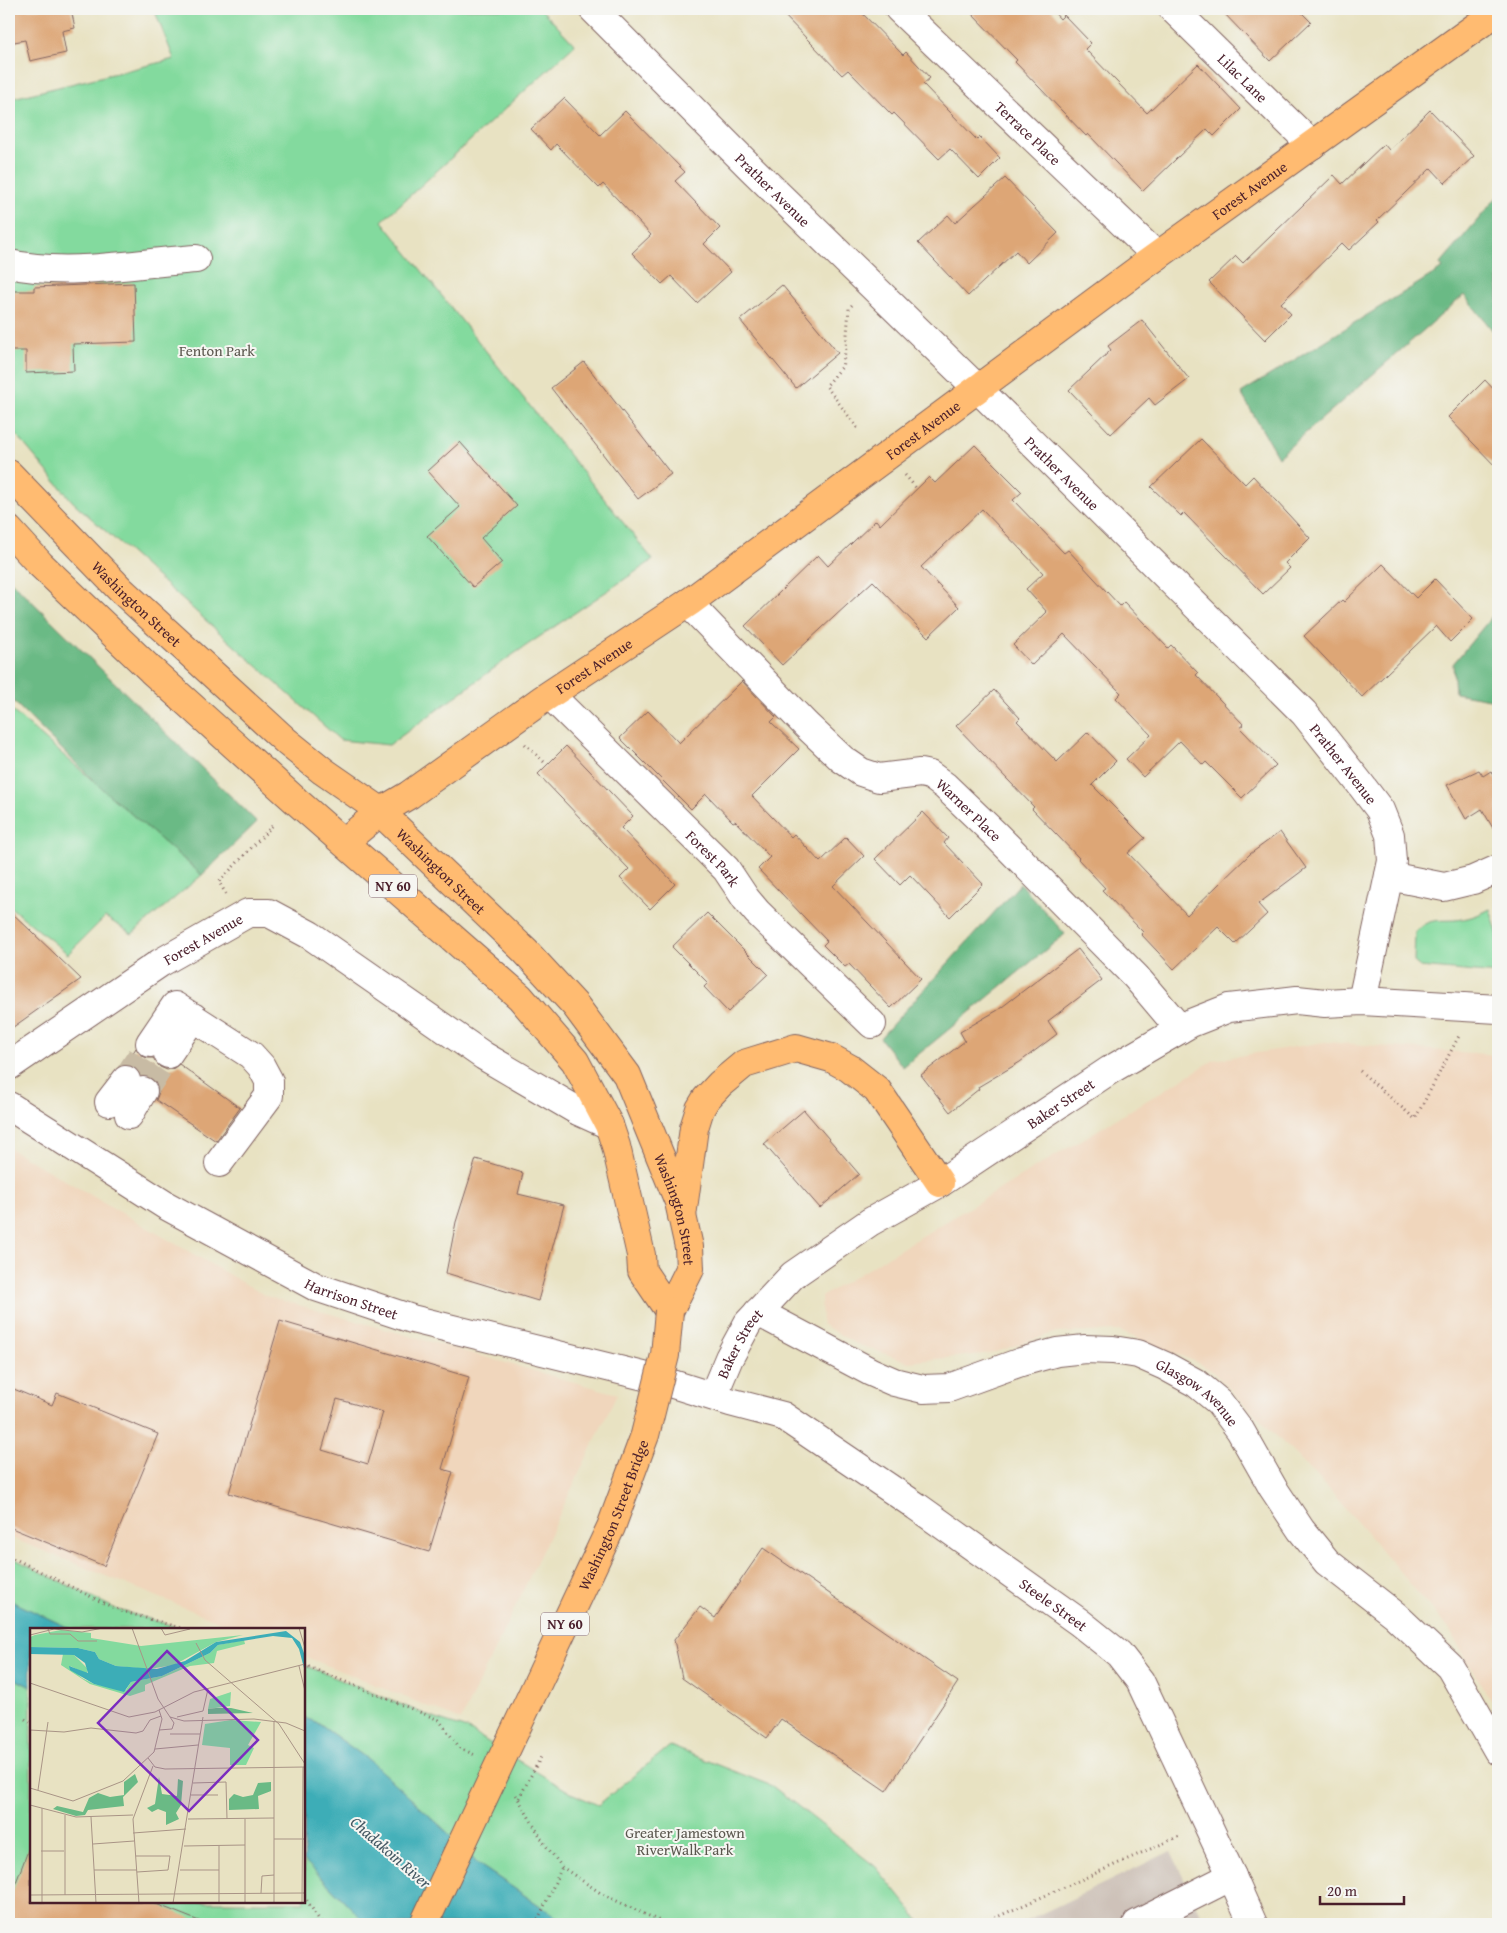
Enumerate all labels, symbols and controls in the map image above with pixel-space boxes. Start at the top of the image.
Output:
street label: Lilac Lane [1213,48,1273,107]
street label: Terrace Place [991,96,1066,170]
street label: Prather Avenue [731,148,815,231]
street label: Forest Avenue [1207,156,1291,224]
park label: Fenton Park [179,340,255,361]
street label: Forest Avenue [881,395,964,464]
street label: Prather Avenue [1020,431,1104,515]
street label: Washington Street [87,556,187,652]
street label: Forest Avenue [551,632,636,699]
street label: Prather Avenue [1305,719,1382,808]
street label: Warner Place [932,773,1007,846]
street label: Washington Street [392,823,491,919]
street label: Forest Park [682,825,745,891]
road number: NY 60 [369,874,417,898]
street label: Forest Avenue [159,908,246,970]
street label: Baker Street [1022,1072,1099,1133]
street label: Washington Street [650,1150,700,1267]
street label: Harrison Street [301,1272,401,1324]
street label: Baker Street [711,1303,768,1381]
street label: Glasgow Avenue [1153,1353,1244,1430]
street label: Washington Street Bridge [572,1436,653,1593]
street label: Steele Street [1015,1572,1093,1636]
road number: NY 60 [541,1612,589,1636]
inset map [30,1628,305,1903]
water label: Chadakoin River [345,1810,437,1895]
park label: Greater Jamestown RiverWalk Park [625,1822,745,1860]
scale bar [1320,1873,1403,1905]
text: 20 m [1327,1880,1358,1901]

